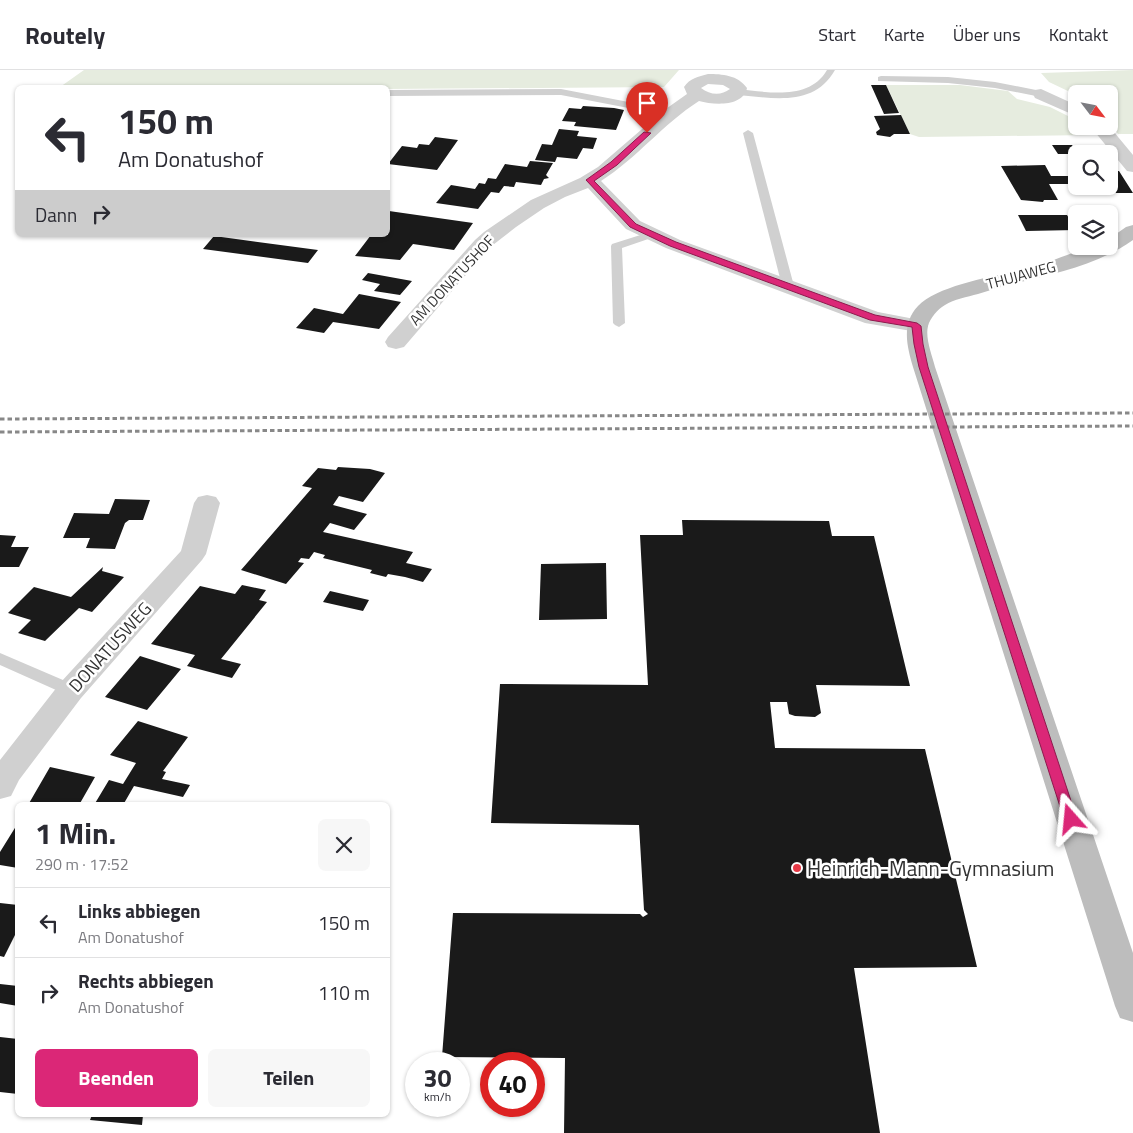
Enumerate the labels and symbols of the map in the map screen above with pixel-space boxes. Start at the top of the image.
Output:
pin [626,82,668,133]
north arrow [1068,85,1118,135]
street label: AM DONATUSHOF [404,230,500,330]
street label: THUJAWEG [984,255,1058,295]
street label: DONATUSWEG [62,596,158,698]
position arrow [1044,792,1096,844]
place label: Heinrich-Mann-Gymnasium [807,852,1054,884]
marker: Heinrich-Mann-Gymnasium [791,862,803,874]
speed limit sign: 40 [480,1052,545,1117]

